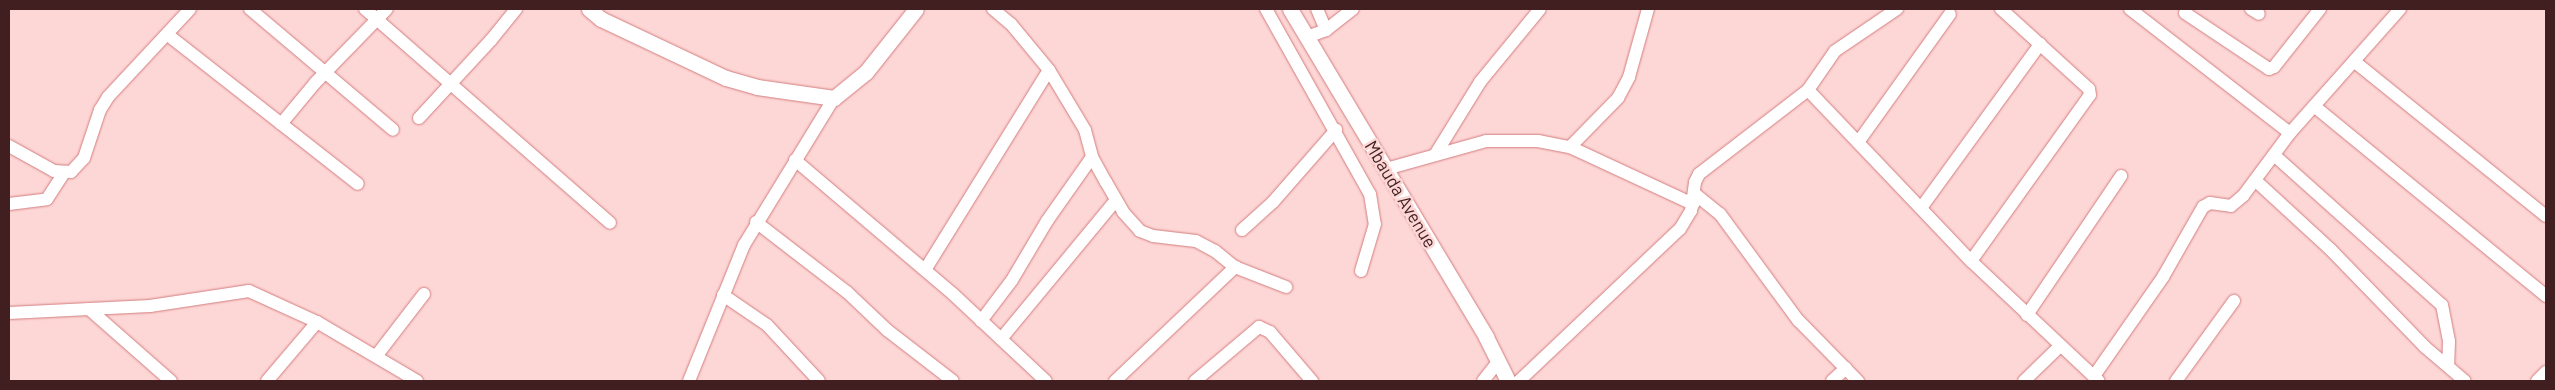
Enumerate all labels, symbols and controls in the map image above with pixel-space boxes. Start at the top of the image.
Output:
street label: Mbauda Avenue [1360,136,1442,252]

